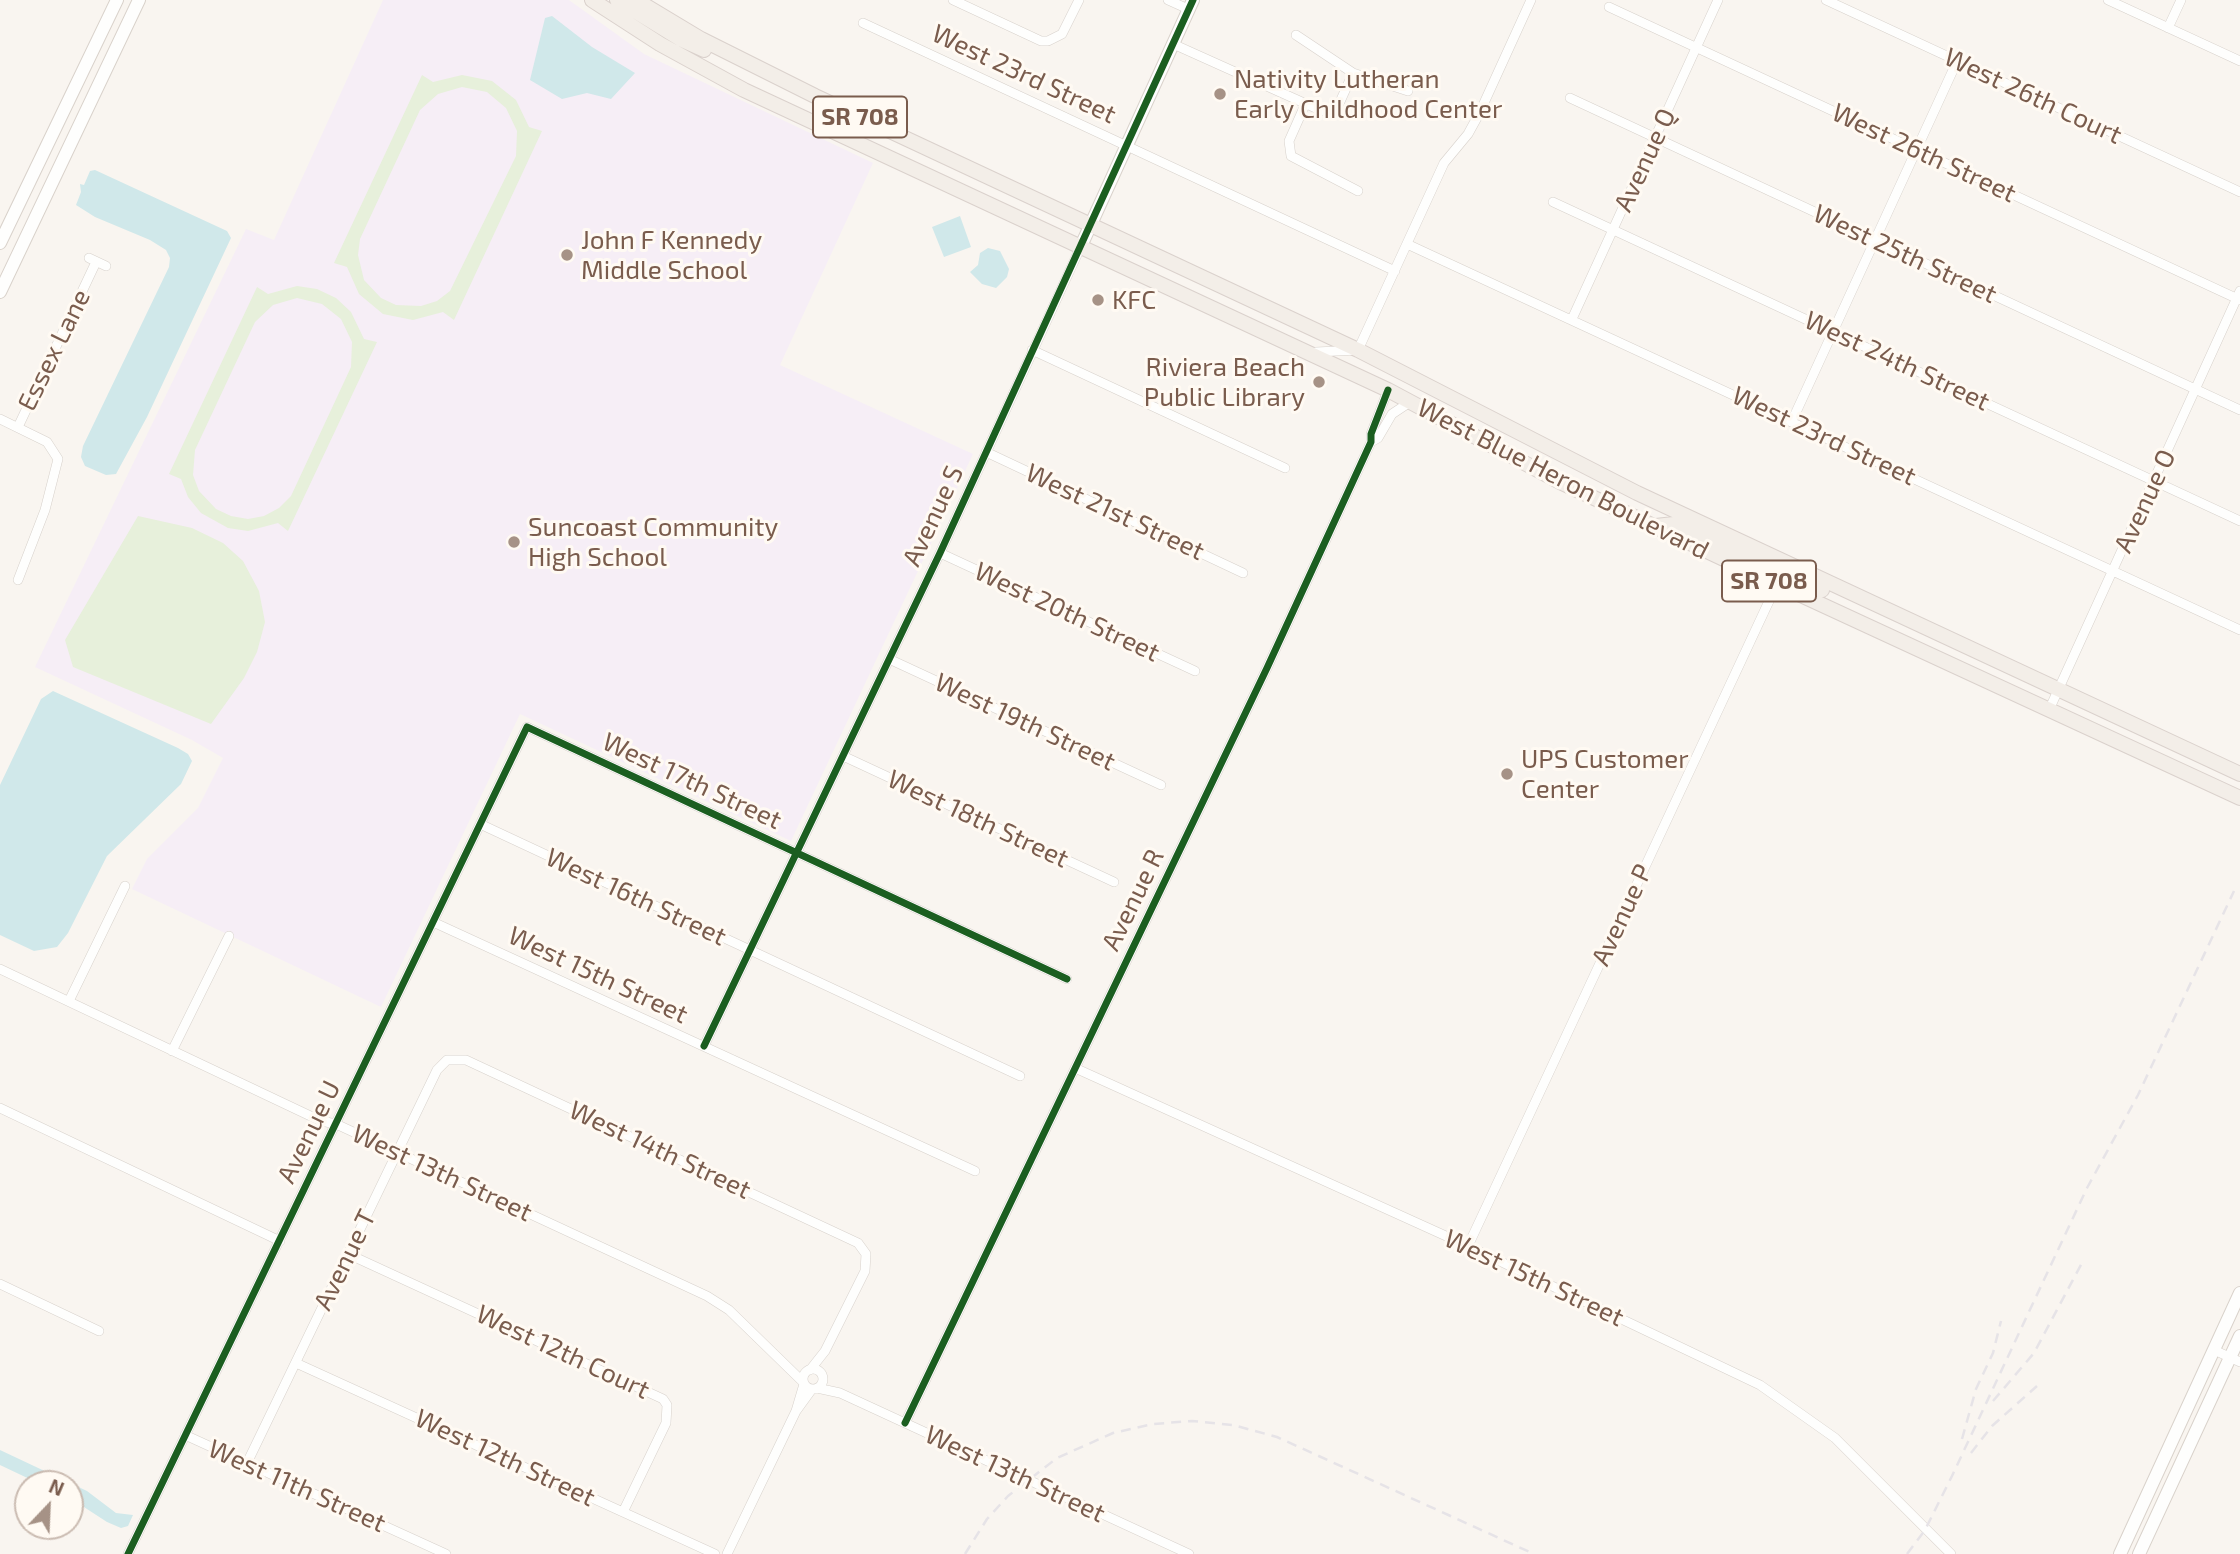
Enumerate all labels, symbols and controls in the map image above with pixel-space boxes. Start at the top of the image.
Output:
street label: West 23rd Street [927,18,1121,130]
street label: West 26th Court [1939,41,2127,151]
place label: Nativity Lutheran Early Childhood Center [1234,63,1502,124]
marker: Nativity Lutheran Early Childhood Center [1212,86,1228,102]
road number: SR 708 [813,96,907,138]
street label: West 26th Street [1827,97,2021,209]
street label: Avenue Q [1608,103,1682,217]
street label: West 25th Street [1808,198,2002,310]
place label: John F Kennedy Middle School [581,224,762,286]
marker: John F Kennedy Middle School [559,247,575,263]
street label: Essex Lane [11,284,97,416]
place label: KFC [1112,284,1156,316]
marker: KFC [1090,292,1106,308]
street label: West 24th Street [1799,304,1995,418]
place label: Riviera Beach Public Library [1144,351,1305,412]
marker: Riviera Beach Public Library [1311,374,1327,390]
street label: West 23rd Street [1727,380,1921,492]
street label: West Blue Heron Boulevard [1412,392,1714,566]
street label: Avenue O [2108,444,2182,558]
street label: West 21st Street [1021,457,1209,567]
street label: Avenue S [896,461,970,571]
place label: Suncoast Community High School [528,511,778,572]
marker: Suncoast Community High School [506,534,522,550]
street label: West 20th Street [970,556,1164,668]
road number: SR 708 [1722,560,1816,602]
street label: West 19th Street [930,667,1120,777]
street label: West 17th Street [598,726,786,836]
place label: UPS Customer Center [1521,743,1689,804]
street label: West 18th Street [882,763,1074,875]
marker: UPS Customer Center [1499,766,1515,782]
street label: West 16th Street [541,842,731,952]
street label: Avenue R [1095,844,1171,956]
street label: Avenue P [1585,859,1659,971]
street label: West 15th Street [503,920,693,1030]
street label: Avenue U [271,1076,347,1188]
street label: West 14th Street [564,1094,756,1206]
street label: West 13th Street [347,1118,537,1228]
street label: Avenue T [307,1205,383,1315]
street label: West 15th Street [1439,1223,1629,1333]
street label: West 12th Court [471,1298,655,1406]
street label: West 12th Street [410,1403,600,1513]
street label: West 13th Street [920,1419,1110,1529]
street label: West 11th Street [203,1433,391,1539]
north arrow [14,1470,84,1540]
text: N [46,1474,67,1500]

